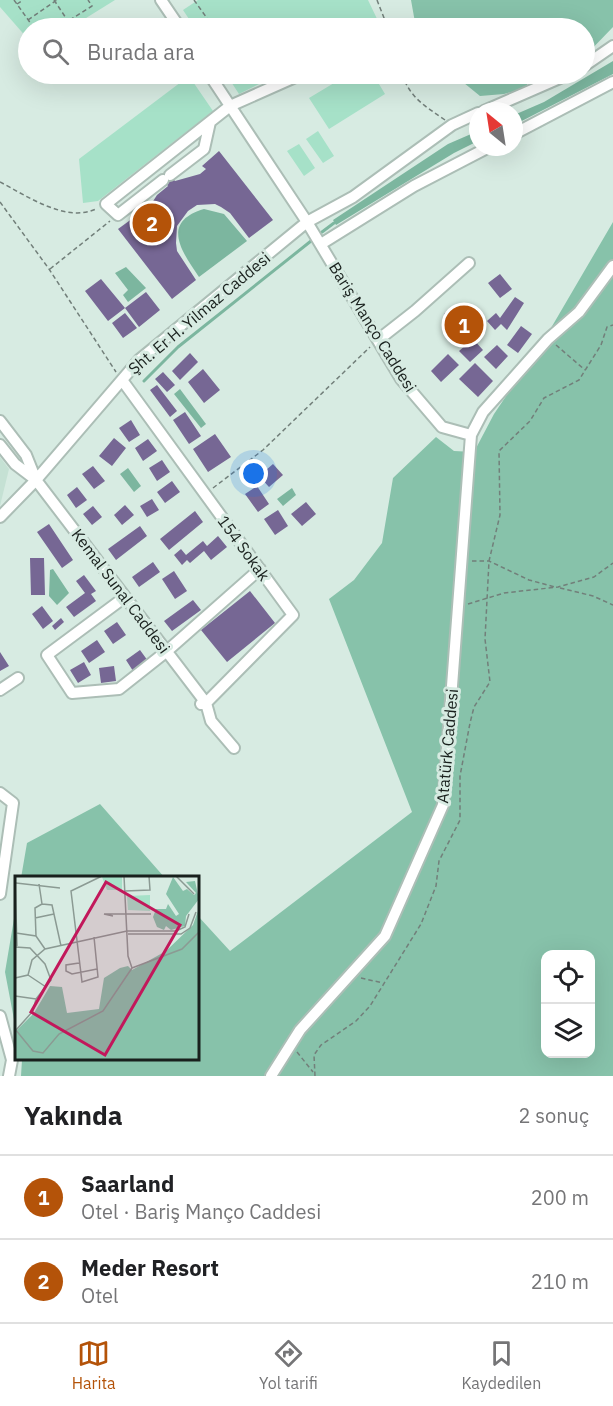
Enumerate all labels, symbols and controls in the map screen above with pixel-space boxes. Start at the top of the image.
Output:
search box [18,18,595,84]
icon: search [39,35,72,68]
text: Burada ara [87,37,195,66]
north arrow [469,102,523,156]
pin: 2 [132,200,172,246]
street label: Şht. Er H. Yilmaz Caddesi [124,248,274,378]
street label: Bariş Manço Caddesi [325,258,421,396]
pin: 1 [444,302,484,348]
your location [239,459,268,488]
street label: 154 Sokak [214,511,275,585]
street label: Kemal Sunal Caddesi [68,525,174,657]
street label: Atatürk Caddesi [432,688,462,804]
inset map [15,876,200,1061]
map controls [541,950,595,1058]
button: locate [541,950,595,1004]
button: layers [541,1004,595,1058]
text: Yakında [24,1098,123,1132]
text: 2 sonuç [519,1102,589,1129]
text: Saarland [81,1169,174,1198]
text: 1 [38,1184,50,1211]
text: 200 m [531,1184,589,1211]
text: Otel · Bariş Manço Caddesi [81,1198,321,1225]
text: Meder Resort [81,1253,219,1282]
text: 2 [38,1268,50,1295]
text: 210 m [531,1268,589,1295]
text: Otel [81,1282,119,1309]
tab: Harita [72,1337,116,1393]
tab: Yol tarifi [259,1337,318,1393]
tab: Kaydedilen [461,1337,541,1393]

